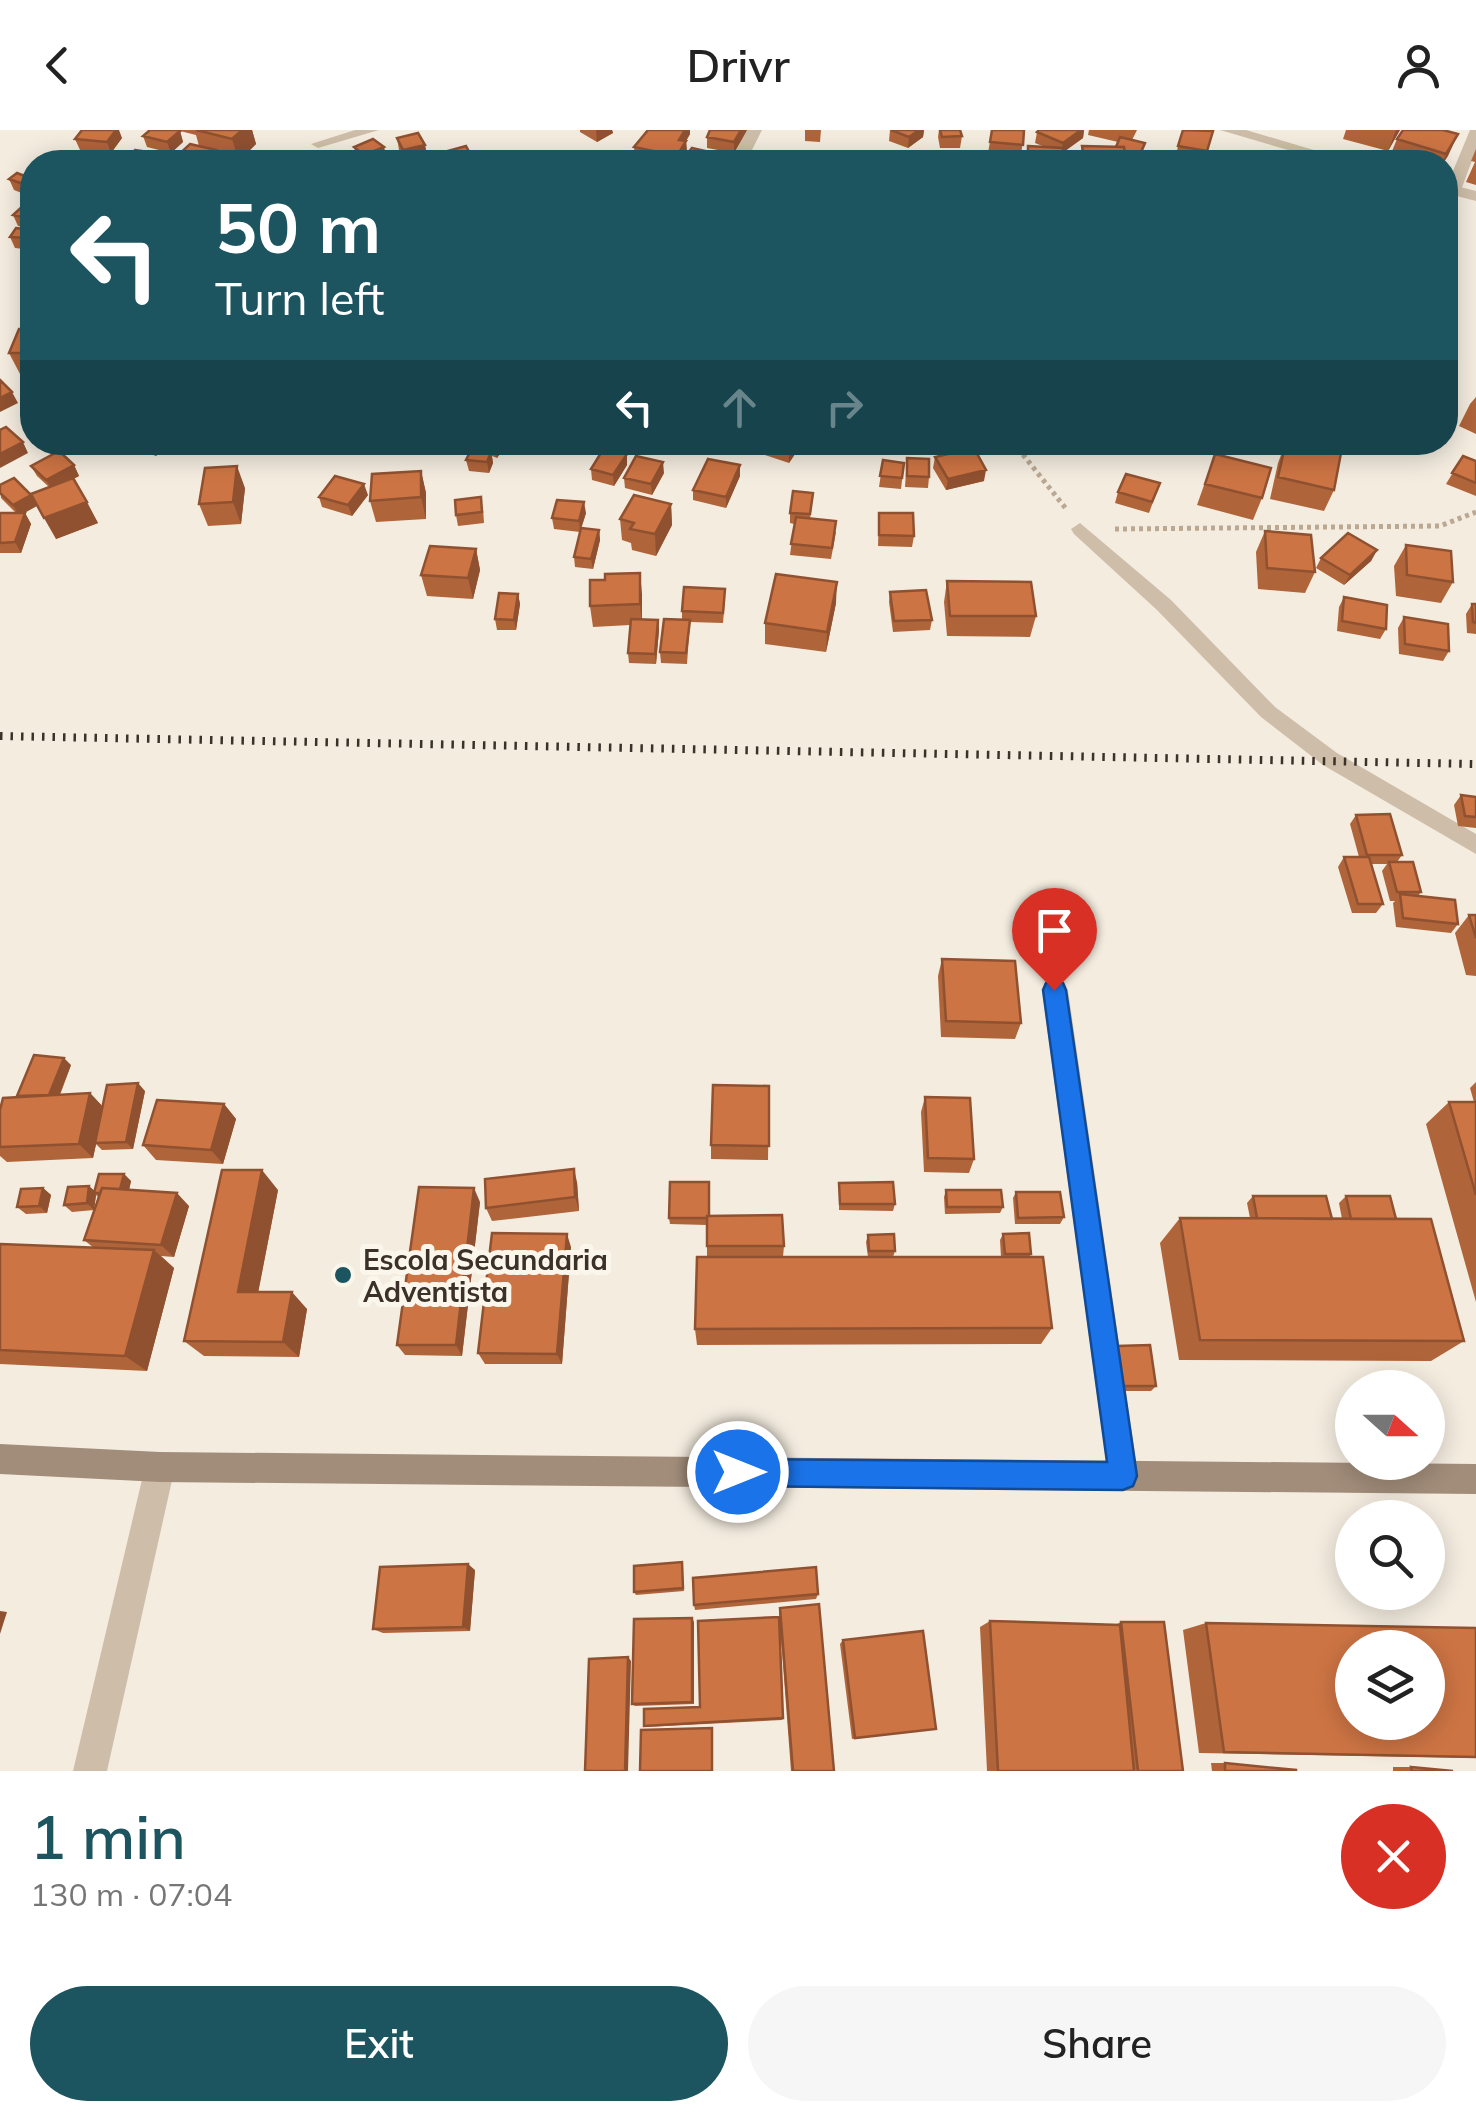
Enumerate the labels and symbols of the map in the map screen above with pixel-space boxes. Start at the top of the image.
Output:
pin [1012,888,1097,991]
place label: Escola Secundaria Adventista [363,1242,608,1309]
marker: Escola Secundaria Adventista [332,1264,354,1286]
north arrow [1335,1370,1445,1480]
position arrow [686,1420,790,1524]

